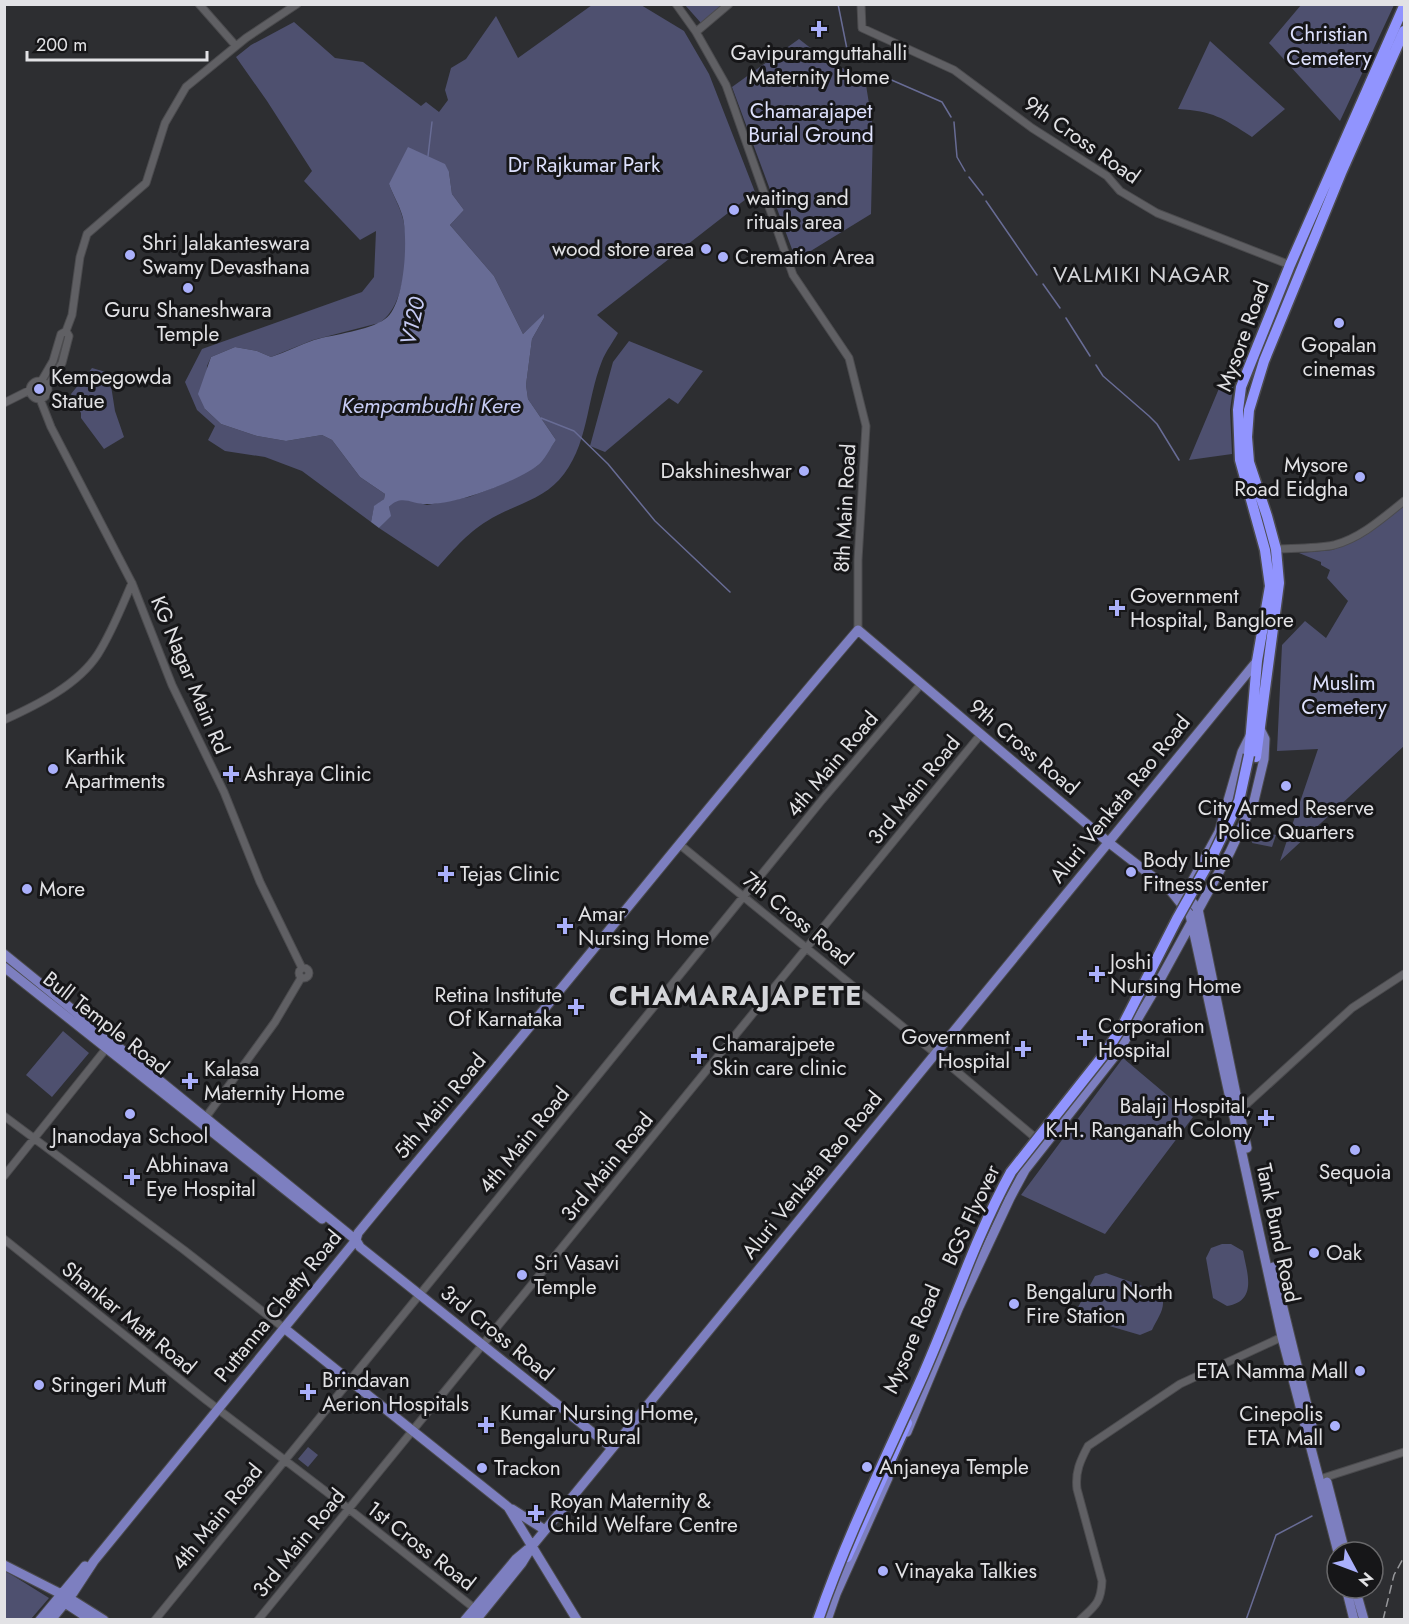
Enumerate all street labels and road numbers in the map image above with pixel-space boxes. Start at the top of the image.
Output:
street label: 9th Cross Road [1018,89,1146,191]
street label: Mysore Road [1209,277,1277,395]
street label: 8th Main Road [827,443,863,573]
street label: KG Nagar Main Rd [143,591,237,759]
street label: 9th Cross Road [962,692,1086,802]
street label: 4th Main Road [779,705,885,823]
street label: Aluri Venkata Rao Road [1043,709,1197,889]
street label: 3rd Main Road [861,729,967,851]
street label: 7th Cross Road [736,865,860,973]
street label: Bull Temple Road [37,964,175,1082]
street label: 5th Main Road [387,1047,493,1165]
street label: 4th Main Road [471,1080,577,1200]
street label: Aluri Venkata Rao Road [735,1085,889,1265]
street label: 3rd Main Road [554,1106,660,1228]
street label: BGS Flyover [935,1159,1008,1270]
street label: Tank Bund Road [1249,1161,1307,1305]
street label: Puttanna Chetty Road [207,1224,349,1388]
street label: Shankar Matt Road [55,1254,203,1382]
street label: 3rd Cross Road [434,1278,560,1388]
street label: Mysore Road [876,1280,948,1398]
street label: 4th Main Road [164,1457,270,1577]
street label: 3rd Main Road [246,1482,352,1604]
street label: 1st Cross Road [360,1494,482,1598]

